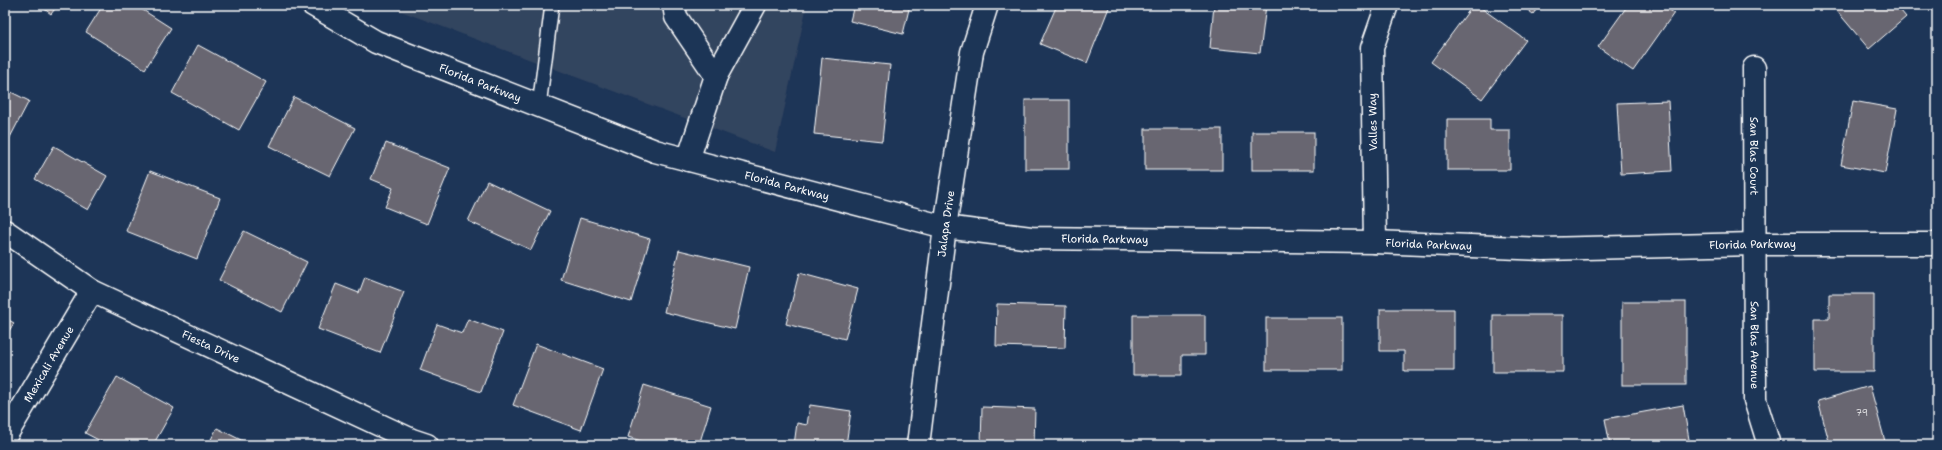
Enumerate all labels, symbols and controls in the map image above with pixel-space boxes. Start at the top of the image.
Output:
street label: Florida Parkway [437,60,524,106]
street label: Valles Way [1365,93,1381,151]
street label: San Blas Court [1747,117,1762,195]
street label: Florida Parkway [743,167,831,204]
street label: Jalapa Drive [934,189,958,258]
street label: Florida Parkway [1061,231,1148,247]
street label: Florida Parkway [1385,235,1473,254]
street label: Florida Parkway [1709,236,1796,253]
street label: San Blas Avenue [1747,301,1762,389]
street label: Mexicali Avenue [20,323,77,405]
street label: Fiesta Drive [180,326,243,366]
house number: 79 [1856,407,1868,419]

